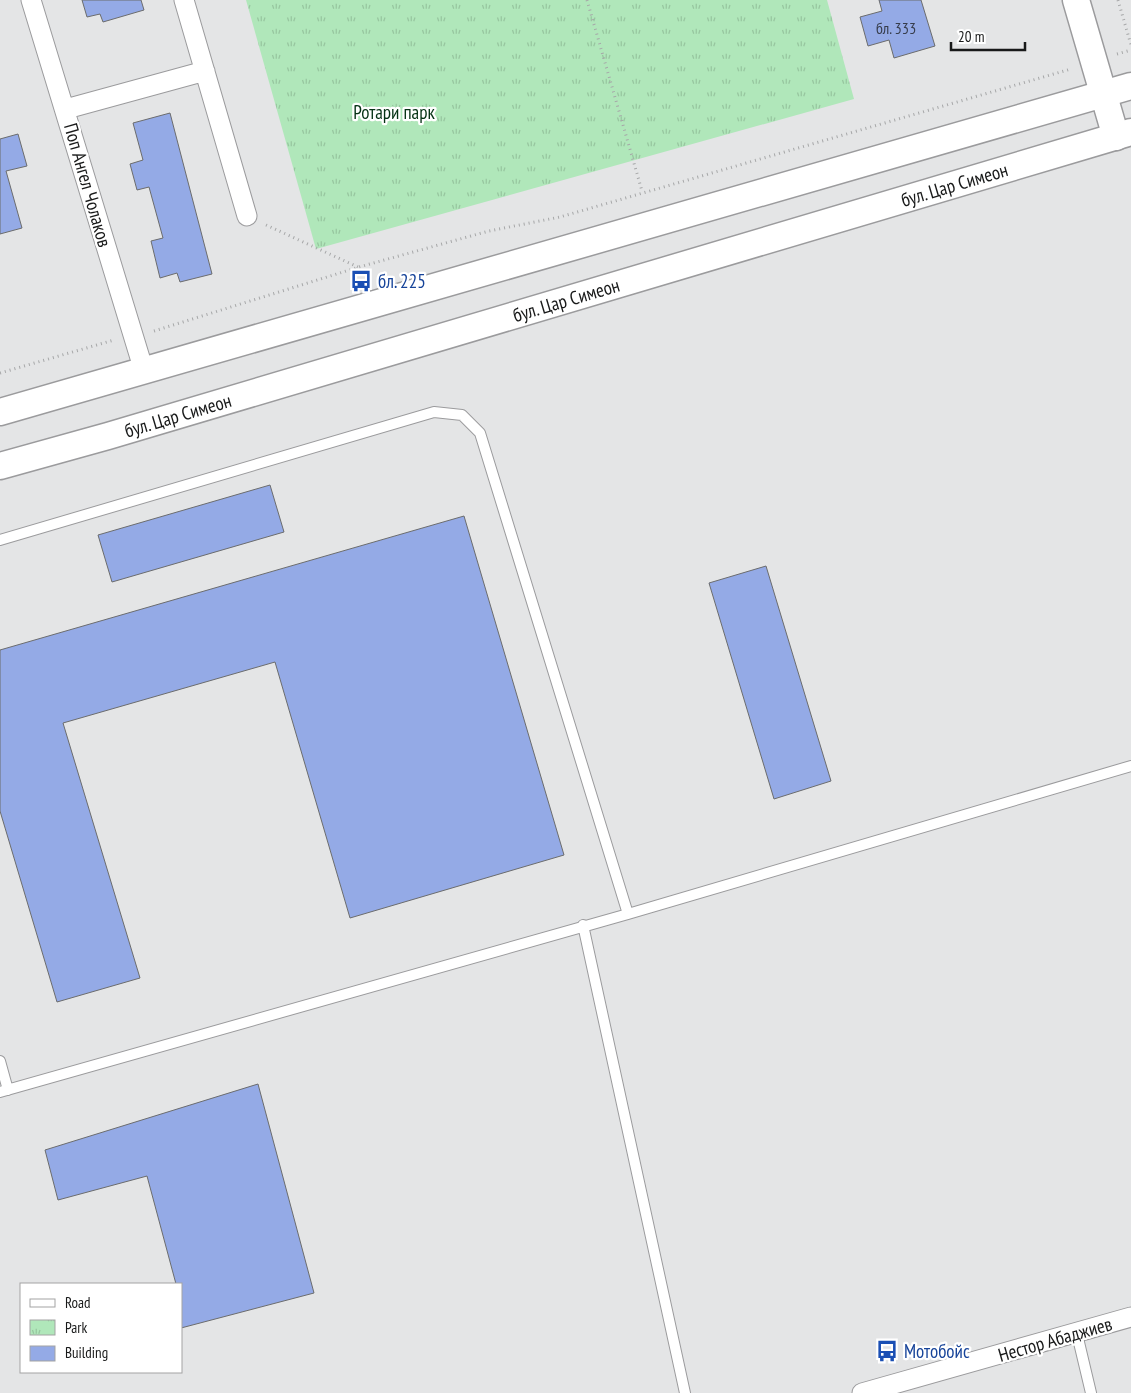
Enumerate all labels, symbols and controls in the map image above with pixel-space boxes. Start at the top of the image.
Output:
house number: бл. 333 [876,18,916,38]
scale bar [951,20,1025,52]
text: 20 m [958,27,984,46]
park label: Ротари парк [353,100,435,124]
street label: Поп Ангел Чолаков [59,120,117,250]
street label: бул. Цар Симеон [898,157,1011,212]
bus stop icon: бл. 225 [348,268,374,294]
place label: бл. 225 [378,269,426,293]
street label: бул. Цар Симеон [510,273,622,327]
street label: бул. Цар Симеон [122,388,234,442]
legend [20,1283,182,1373]
text: Road [65,1293,91,1312]
street label: Нестор Абаджиев [995,1311,1115,1367]
text: Park [65,1318,87,1337]
bus stop icon: Мотобойс [874,1338,900,1364]
place label: Мотобойс [904,1339,970,1363]
text: Building [65,1343,108,1362]

